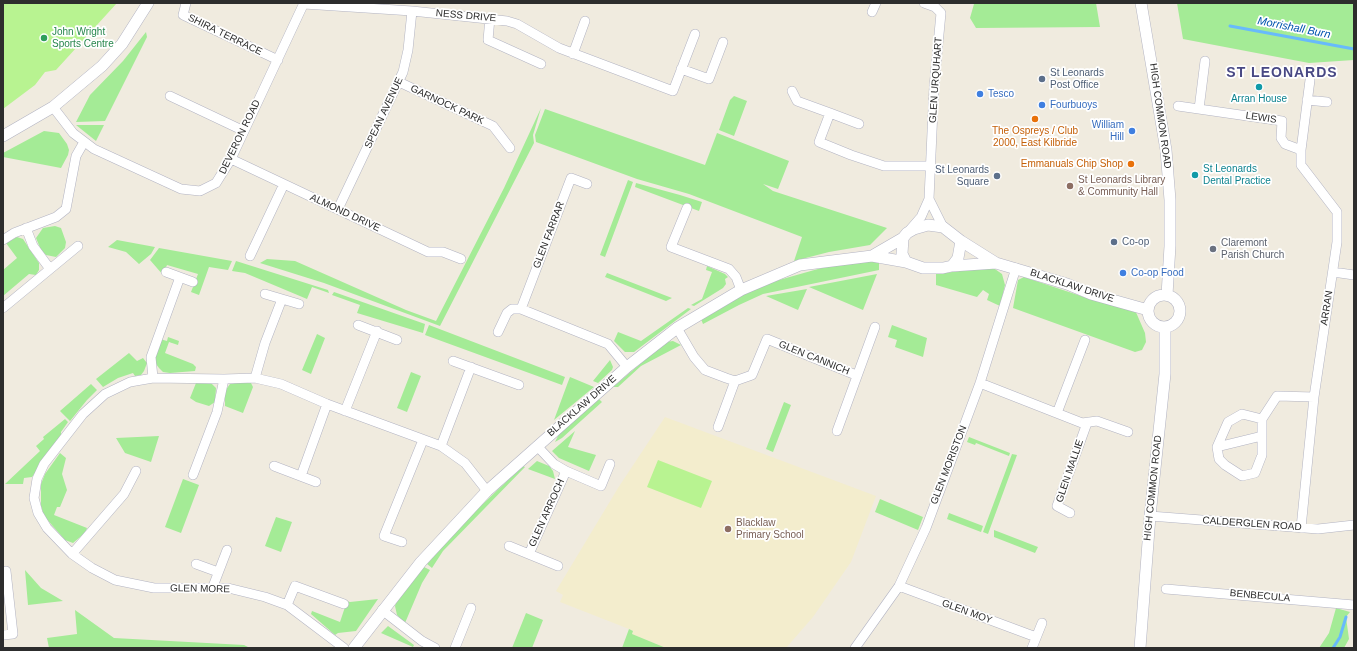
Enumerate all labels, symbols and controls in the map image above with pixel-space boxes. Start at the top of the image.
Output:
street label: NESS DRIVE [435,7,497,25]
street label: SHIRA TERRACE [186,12,264,58]
water label: Morrishall Burn [1256,14,1332,42]
place label: John Wright Sports Centre [52,26,114,50]
marker: John Wright Sports Centre [39,33,49,43]
street label: GLEN URQUHART [927,36,945,124]
street label: HIGH COMMON ROAD [1147,63,1173,169]
district label: ST LEONARDS [1226,65,1338,81]
place label: St Leonards Post Office [1050,67,1104,90]
marker: St Leonards Post Office [1037,74,1047,84]
street label: SPEAN AVENUE [362,76,406,150]
marker: Arran House [1254,82,1264,92]
street label: GARNOCK PARK [408,83,486,127]
place label: Tesco [988,88,1014,100]
marker: Tesco [975,89,985,99]
place label: Arran House [1231,93,1287,105]
street label: DEVERON ROAD [217,98,263,176]
place label: Fourbuoys [1050,99,1097,111]
marker: Fourbuoys [1037,100,1047,110]
street label: LEWIS [1245,110,1277,126]
marker: The Ospreys / Club 2000, East Kilbride [1030,114,1040,124]
place label: William Hill [1092,119,1124,142]
place label: The Ospreys / Club 2000, East Kilbride [992,125,1078,148]
marker: William Hill [1127,126,1137,136]
place label: Emmanuals Chip Shop [1021,158,1123,170]
marker: Emmanuals Chip Shop [1126,159,1136,169]
place label: St Leonards Dental Practice [1203,163,1271,186]
place label: St Leonards Square [935,164,989,188]
marker: St Leonards Dental Practice [1190,170,1200,180]
marker: St Leonards Square [992,171,1002,181]
place label: St Leonards Library & Community Hall [1078,174,1165,198]
marker: St Leonards Library & Community Hall [1065,181,1075,191]
street label: ALMOND DRIVE [308,191,382,235]
street label: GLEN FARRAR [531,200,567,270]
place label: Co-op [1122,236,1149,248]
marker: Co-op [1109,237,1119,247]
place label: Claremont Parish Church [1221,237,1284,260]
marker: Claremont Parish Church [1208,244,1218,254]
street label: BLACKLAW DRIVE [1029,267,1115,305]
place label: Co-op Food [1131,267,1184,279]
marker: Co-op Food [1118,268,1128,278]
street label: ARRAN [1318,290,1336,326]
street label: GLEN CANNICH [777,338,851,378]
street label: BLACKLAW DRIVE [545,373,619,439]
street label: GLEN MORISTON [928,424,970,506]
street label: HIGH COMMON ROAD [1141,435,1165,541]
street label: GLEN MALLIE [1054,438,1086,504]
street label: GLEN ARROCH [527,477,567,549]
street label: CALDERGLEN ROAD [1202,515,1302,533]
place label: Blacklaw Primary School [736,517,804,540]
marker: Blacklaw Primary School [723,524,733,534]
street label: GLEN MORE [170,582,230,596]
street label: BENBECULA [1229,587,1291,605]
street label: GLEN MOY [940,597,994,627]

